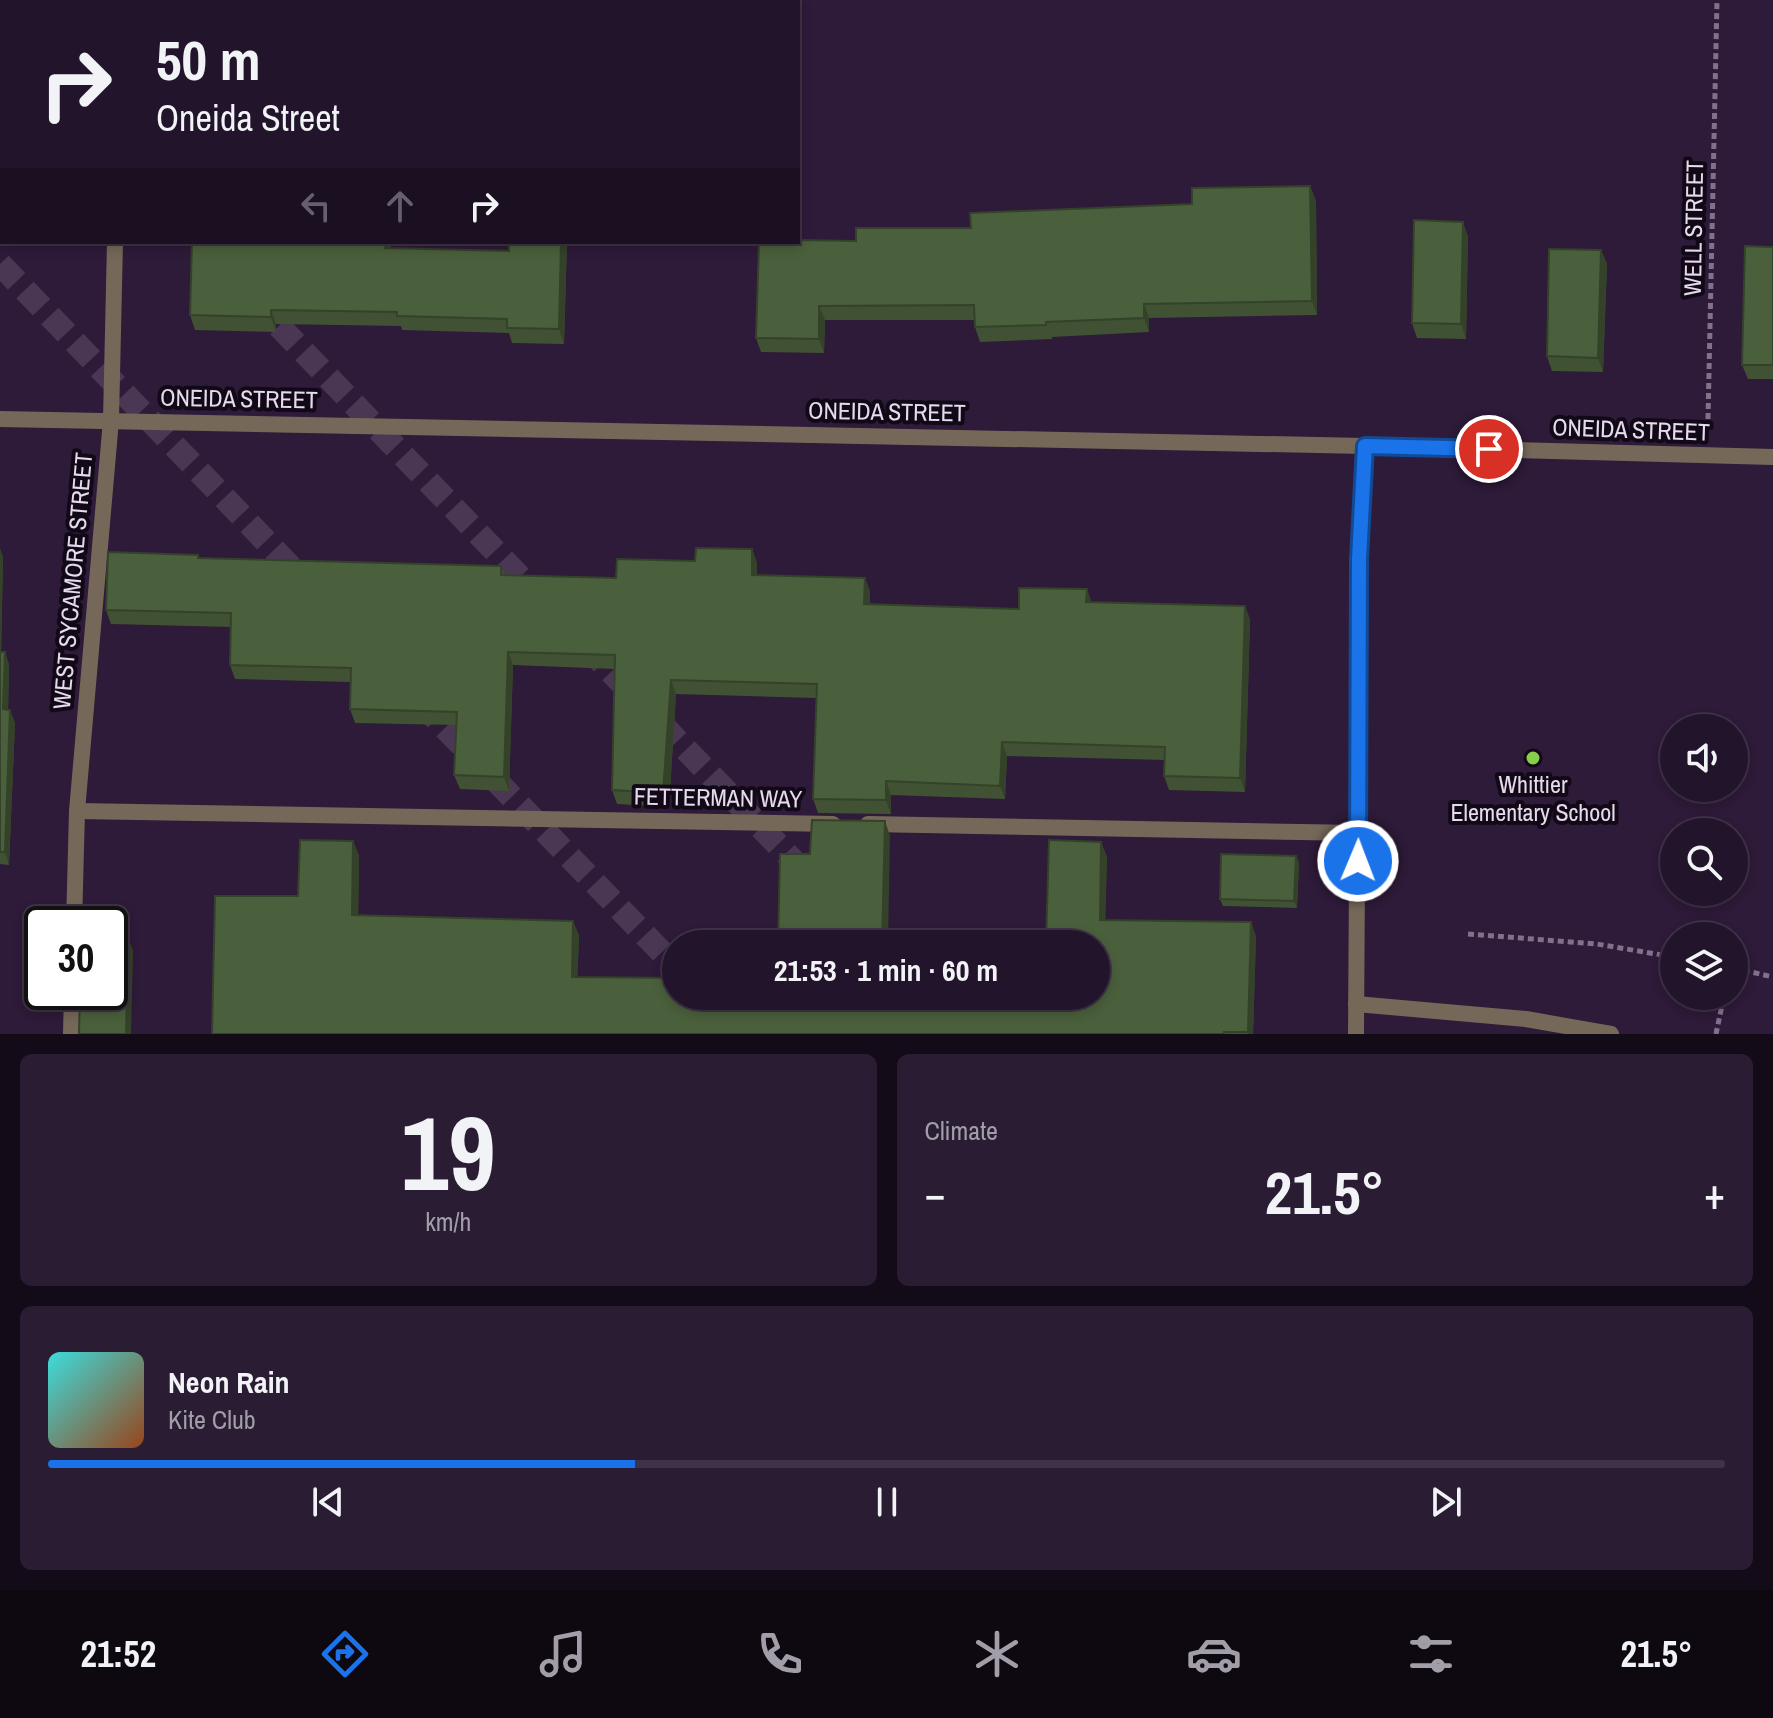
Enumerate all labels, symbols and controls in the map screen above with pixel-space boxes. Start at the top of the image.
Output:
text: 50 m [156,22,261,97]
icon: right [24,32,128,136]
text: Oneida Street [156,94,340,142]
street label: WELL STREET [1676,160,1710,296]
icon: left [294,184,338,228]
icon: ahead [378,184,422,228]
icon: right [462,184,506,228]
street label: ONEIDA STREET [160,381,318,415]
street label: ONEIDA STREET [808,394,966,428]
street label: ONEIDA STREET [1552,410,1710,448]
pin [1455,415,1523,483]
icon: arrive [1467,427,1511,471]
street label: WEST SYCAMORE STREET [45,451,99,711]
map controls [1660,714,1748,1010]
button: sound [1660,714,1748,802]
marker: Whittier Elementary School [1524,749,1542,767]
place label: Whittier Elementary School [1450,768,1616,828]
street label: FETTERMAN WAY [634,780,802,814]
button: search [1660,818,1748,906]
position arrow [1316,819,1400,903]
speed limit sign: 30 [24,906,128,1010]
button: layers [1660,922,1748,1010]
text: 21:53 · 1 min · 60 m [774,950,998,990]
text: 19 [401,1082,496,1222]
text: Climate [925,1113,998,1148]
text: 21.5° [1265,1152,1385,1233]
text: − [925,1163,946,1223]
text: + [1704,1163,1725,1223]
text: km/h [425,1204,471,1239]
text: Neon Rain [168,1362,290,1402]
text: Kite Club [168,1402,256,1437]
icon: previous [306,1480,350,1524]
icon: pause [865,1480,909,1524]
icon: next [1424,1480,1468,1524]
icon: directions [317,1626,373,1682]
icon: music [535,1626,591,1682]
icon: phone [752,1626,808,1682]
icon: climate [969,1626,1025,1682]
icon: car [1186,1626,1242,1682]
icon: filters [1403,1626,1459,1682]
text: 21:52 [81,1630,156,1678]
text: 21.5° [1621,1630,1692,1678]

